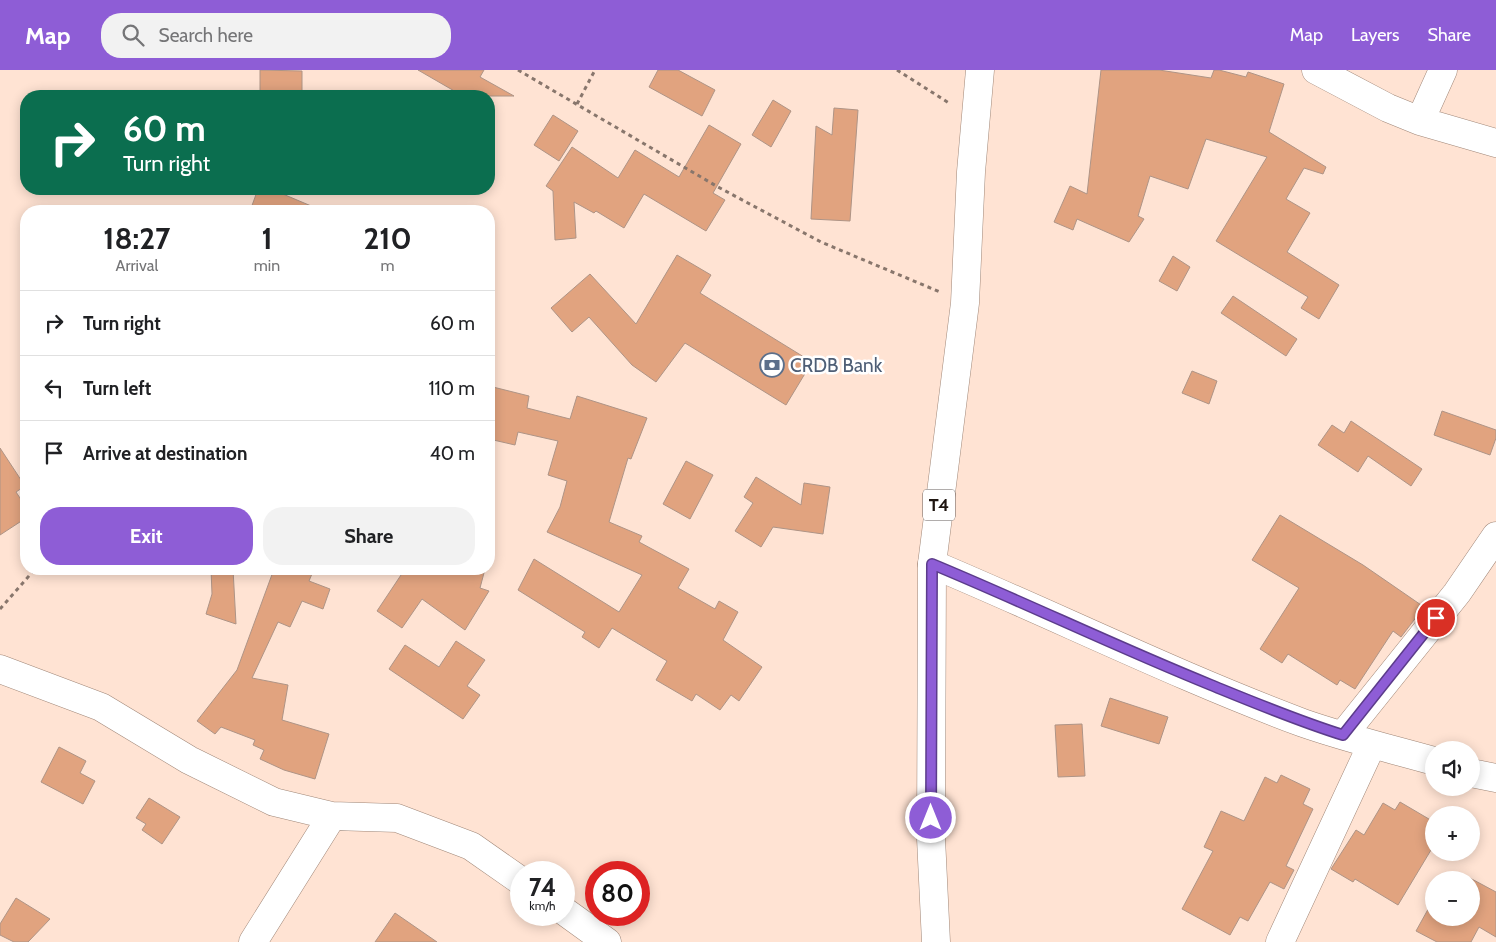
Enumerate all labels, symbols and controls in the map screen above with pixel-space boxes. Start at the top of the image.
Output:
search box [101,13,451,58]
text: Map [25,21,71,50]
icon: search [119,21,147,49]
text: Search here [159,24,253,47]
text: Map [1290,24,1323,46]
text: Layers [1351,24,1400,46]
text: Share [1428,24,1471,46]
text: 60 m [123,107,206,150]
icon: right [40,110,105,175]
text: Turn right [123,150,210,177]
text: 18:27 [103,220,170,257]
text: 1 [261,220,272,257]
text: 210 [363,220,412,257]
text: Arrival [116,256,158,275]
text: min [254,256,280,275]
text: m [381,256,395,275]
icon: right [40,309,68,337]
text: Turn right [83,312,161,335]
text: 60 m [430,312,475,335]
bank icon: CRDB Bank [759,352,785,378]
place label: CRDB Bank [790,354,883,377]
icon: left [40,374,68,402]
text: Turn left [83,377,151,400]
text: 110 m [428,377,475,400]
icon: arrive [40,439,68,467]
text: Arrive at destination [83,442,247,465]
text: 40 m [430,442,475,465]
road number: T4 [923,490,955,520]
button: Exit [40,507,253,565]
button: Share [263,507,475,565]
pin [1415,597,1457,639]
icon: arrive [1422,604,1450,632]
map controls [1425,741,1480,926]
button: sound [1425,741,1480,796]
position arrow [904,791,956,843]
button: + [1425,806,1480,861]
speed limit sign: 80 [585,861,650,926]
button: − [1425,871,1480,926]
text: 74 [529,872,556,902]
text: km/h [529,898,556,913]

